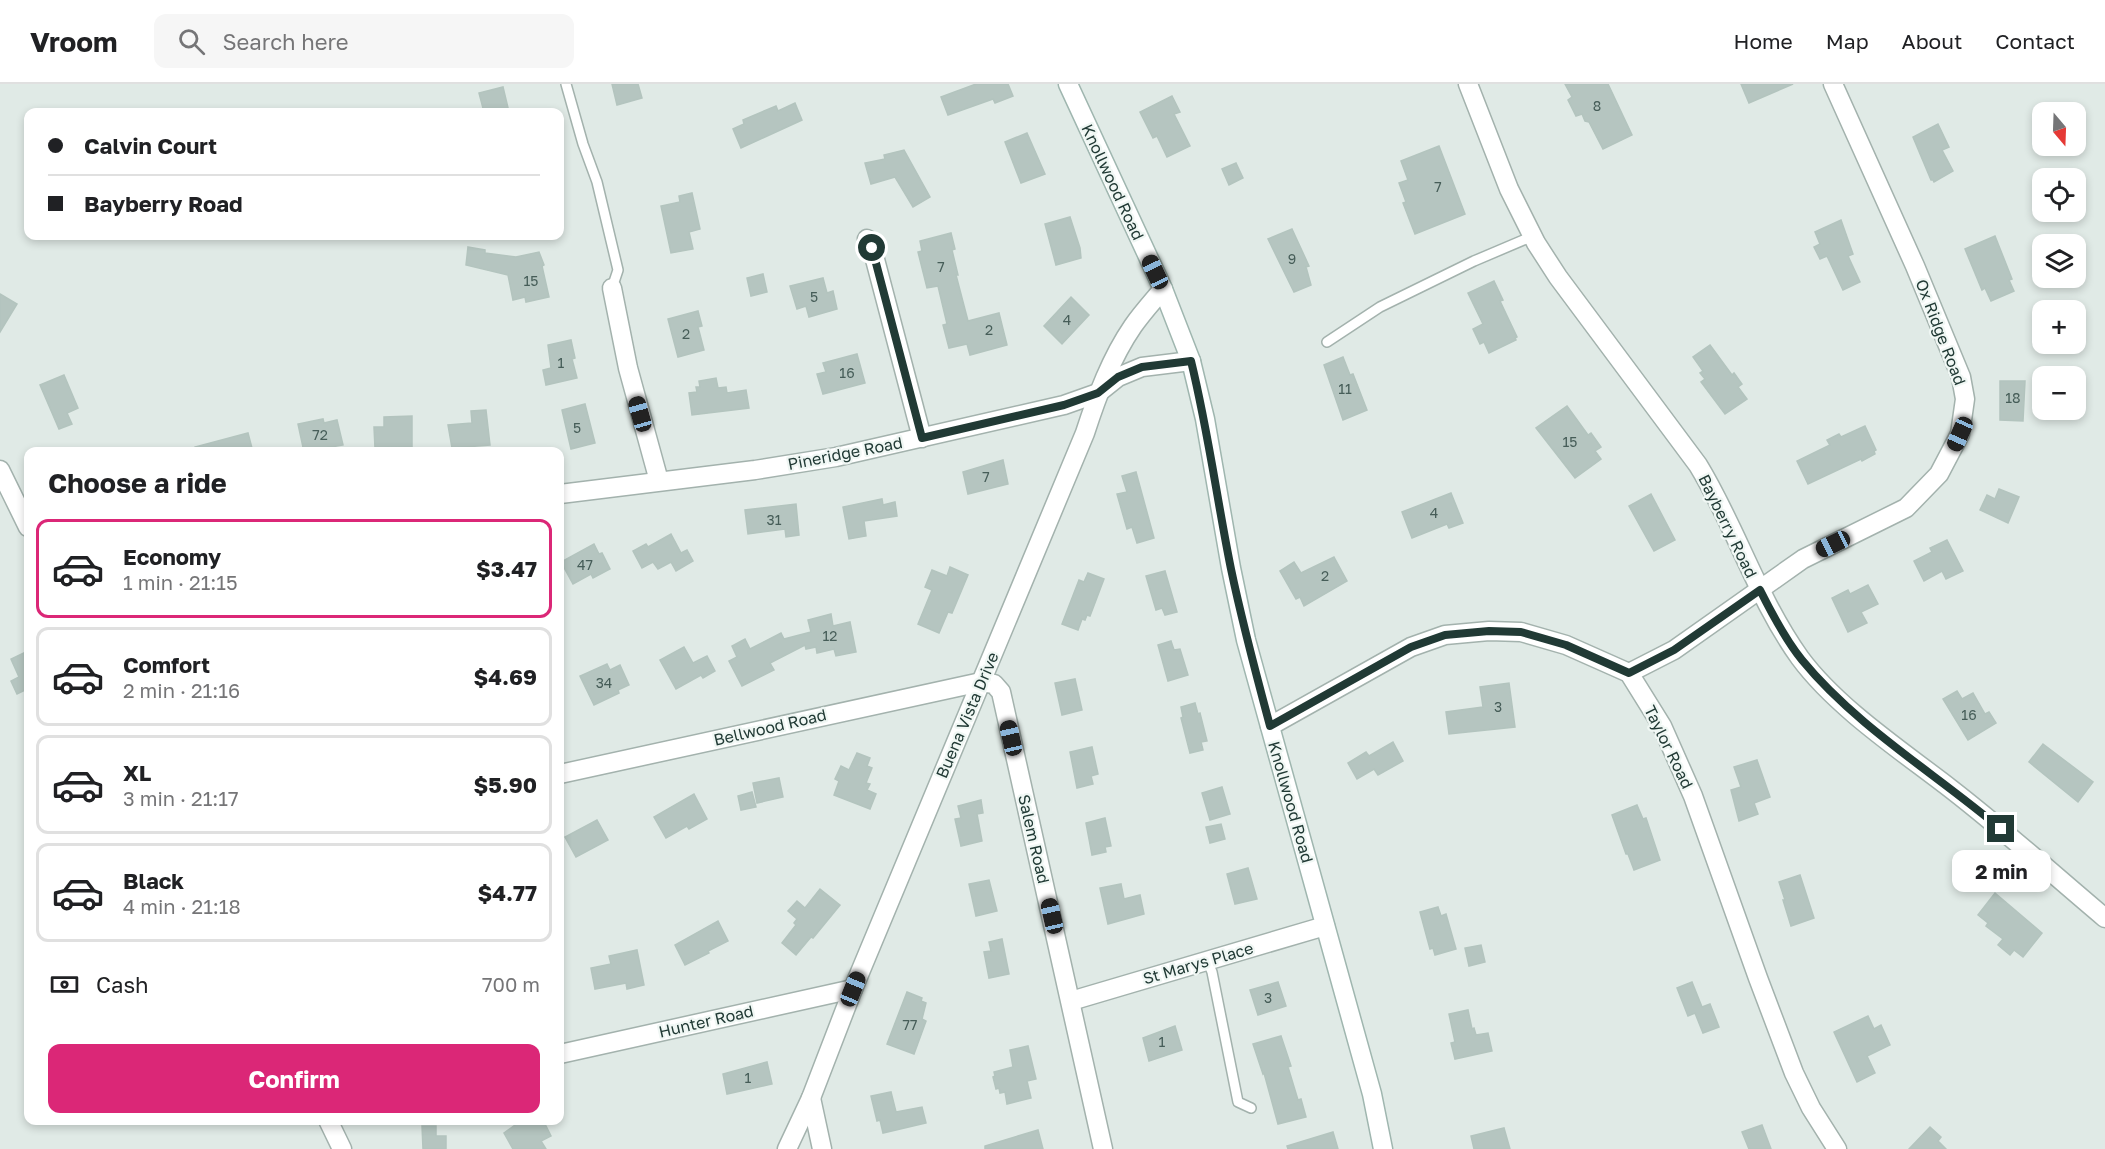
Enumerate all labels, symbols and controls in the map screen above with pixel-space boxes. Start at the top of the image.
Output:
search box [154,14,574,68]
text: Vroom [30,25,118,58]
icon: search [175,25,208,58]
text: Search here [223,28,349,55]
text: Home [1733,28,1793,54]
text: Map [1826,28,1869,54]
text: About [1902,28,1962,54]
text: Contact [1995,28,2075,54]
house number: 8 [1593,97,1601,114]
north arrow [2032,102,2086,156]
map controls [2032,102,2086,420]
street label: Knollwood Road [1077,121,1149,243]
text: Calvin Court [84,132,217,159]
button: locate [2032,168,2086,222]
house number: 7 [1434,178,1442,195]
text: Bayberry Road [84,190,243,217]
route start [858,234,885,261]
button: layers [2032,234,2086,288]
house number: 9 [1288,250,1296,267]
car [1139,252,1171,292]
house number: 7 [937,258,945,275]
house number: 15 [524,272,538,289]
street label: Ox Ridge Road [1912,276,1970,388]
house number: 5 [810,288,818,305]
button: + [2032,300,2086,354]
house number: 4 [1063,311,1071,328]
house number: 2 [985,321,993,338]
house number: 2 [682,325,690,342]
house number: 1 [558,354,565,371]
house number: 16 [839,364,855,381]
button: − [2032,366,2086,420]
house number: 11 [1338,380,1352,397]
house number: 18 [2005,389,2021,406]
car [626,394,654,434]
car [1944,414,1976,454]
house number: 5 [573,419,581,436]
house number: 72 [312,426,328,443]
street label: Pineridge Road [786,432,904,474]
house number: 15 [1563,433,1577,450]
text: Choose a ride [48,467,227,499]
house number: 7 [982,468,990,485]
street label: Bayberry Road [1694,471,1762,581]
house number: 4 [1430,504,1438,521]
house number: 31 [767,511,782,528]
car [1813,528,1853,560]
icon: car [51,542,105,596]
text: Economy [123,543,221,570]
text: $3.47 [476,555,537,582]
house number: 47 [577,556,593,573]
house number: 2 [1321,567,1329,584]
text: 1 min · 21:15 [123,570,238,594]
house number: 12 [823,627,837,644]
street label: Buena Vista Drive [931,649,1003,781]
icon: car [51,650,105,704]
text: Comfort [123,651,210,678]
text: $4.69 [474,663,537,690]
house number: 34 [596,674,612,691]
text: 2 min · 21:16 [123,678,240,702]
house number: 3 [1494,698,1502,715]
street label: Taylor Road [1640,702,1698,792]
street label: Bellwood Road [712,704,828,750]
house number: 16 [1961,706,1977,723]
car [998,718,1024,758]
street label: Knollwood Road [1264,739,1318,865]
icon: car [51,758,105,812]
text: XL [123,759,151,786]
text: $5.90 [474,771,537,798]
text: 3 min · 21:17 [123,786,239,810]
street label: Salem Road [1014,792,1054,886]
route end [1987,815,2014,842]
callout: 2 min [1952,850,2050,892]
text: 2 min [1975,859,2028,883]
icon: car [51,866,105,920]
text: Black [123,867,184,894]
text: $4.77 [477,879,537,906]
text: 4 min · 21:18 [123,894,241,918]
car [1039,896,1065,936]
street label: St Marys Place [1140,938,1256,988]
icon: cash [48,968,81,1001]
car [838,969,868,1009]
text: Cash [96,971,149,998]
text: 700 m [482,972,540,996]
house number: 3 [1264,989,1272,1006]
street label: Hunter Road [657,1000,755,1042]
house number: 77 [903,1016,917,1033]
house number: 1 [1159,1033,1166,1050]
button: Confirm [48,1044,540,1113]
house number: 1 [745,1069,752,1086]

